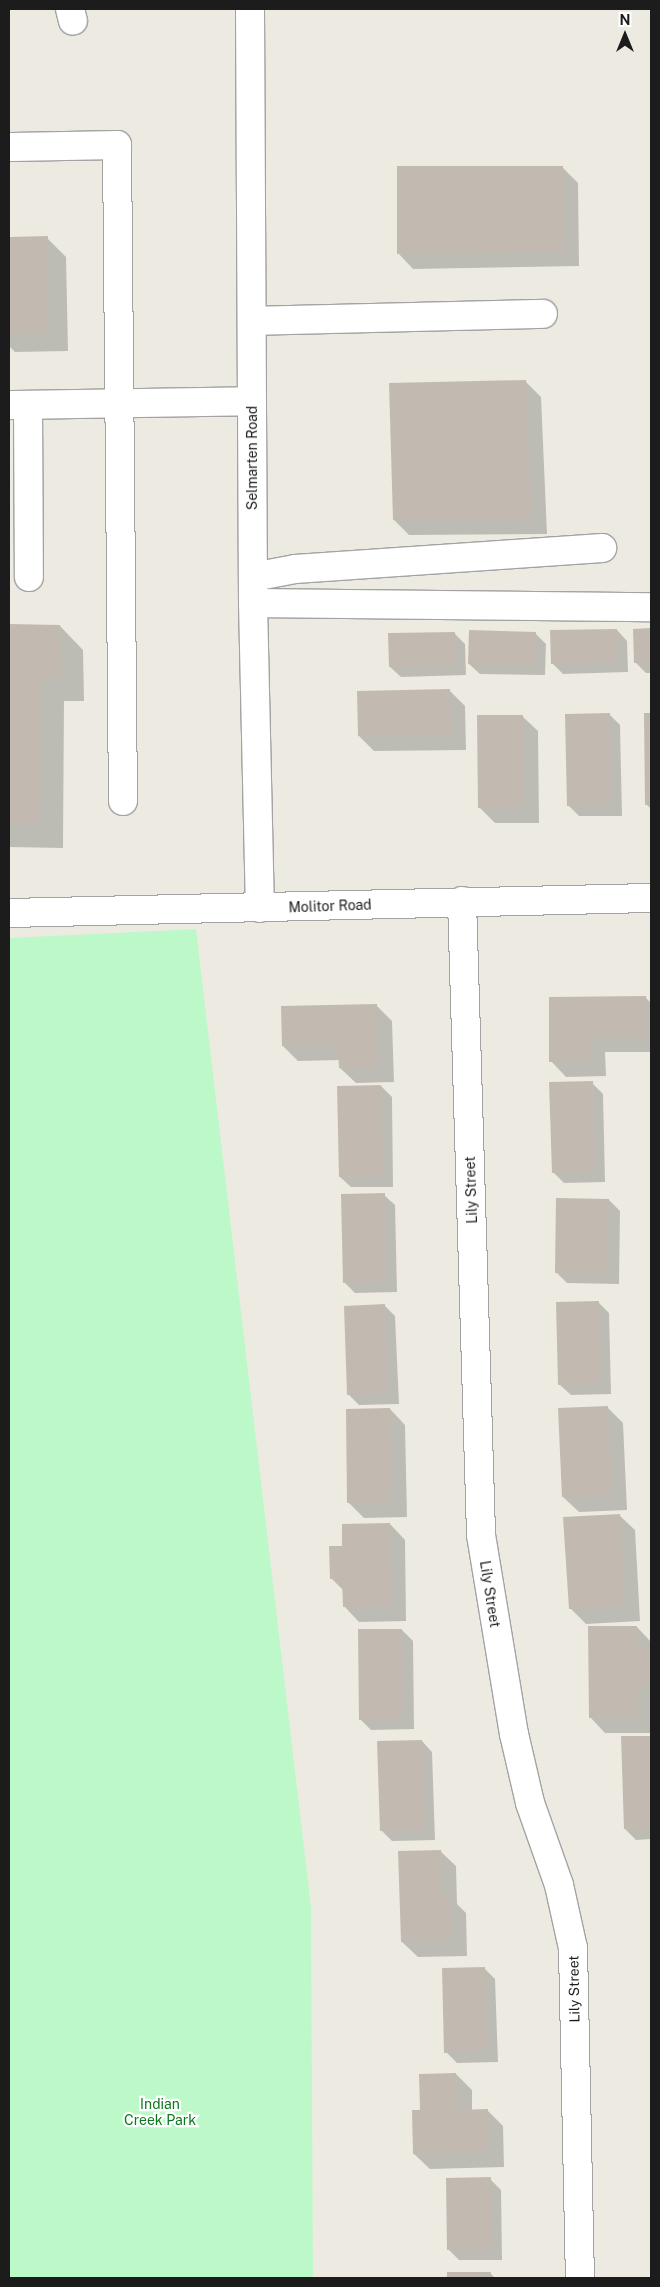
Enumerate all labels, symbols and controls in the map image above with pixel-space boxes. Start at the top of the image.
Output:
north arrow [600,10,650,60]
text: N [620,12,630,28]
street label: Selmarten Road [244,406,260,510]
street label: Molitor Road [288,896,372,916]
street label: Lily Street [461,1156,481,1224]
street label: Lily Street [476,1559,504,1629]
street label: Lily Street [565,1955,583,2023]
park label: Indian Creek Park [124,2096,196,2128]

